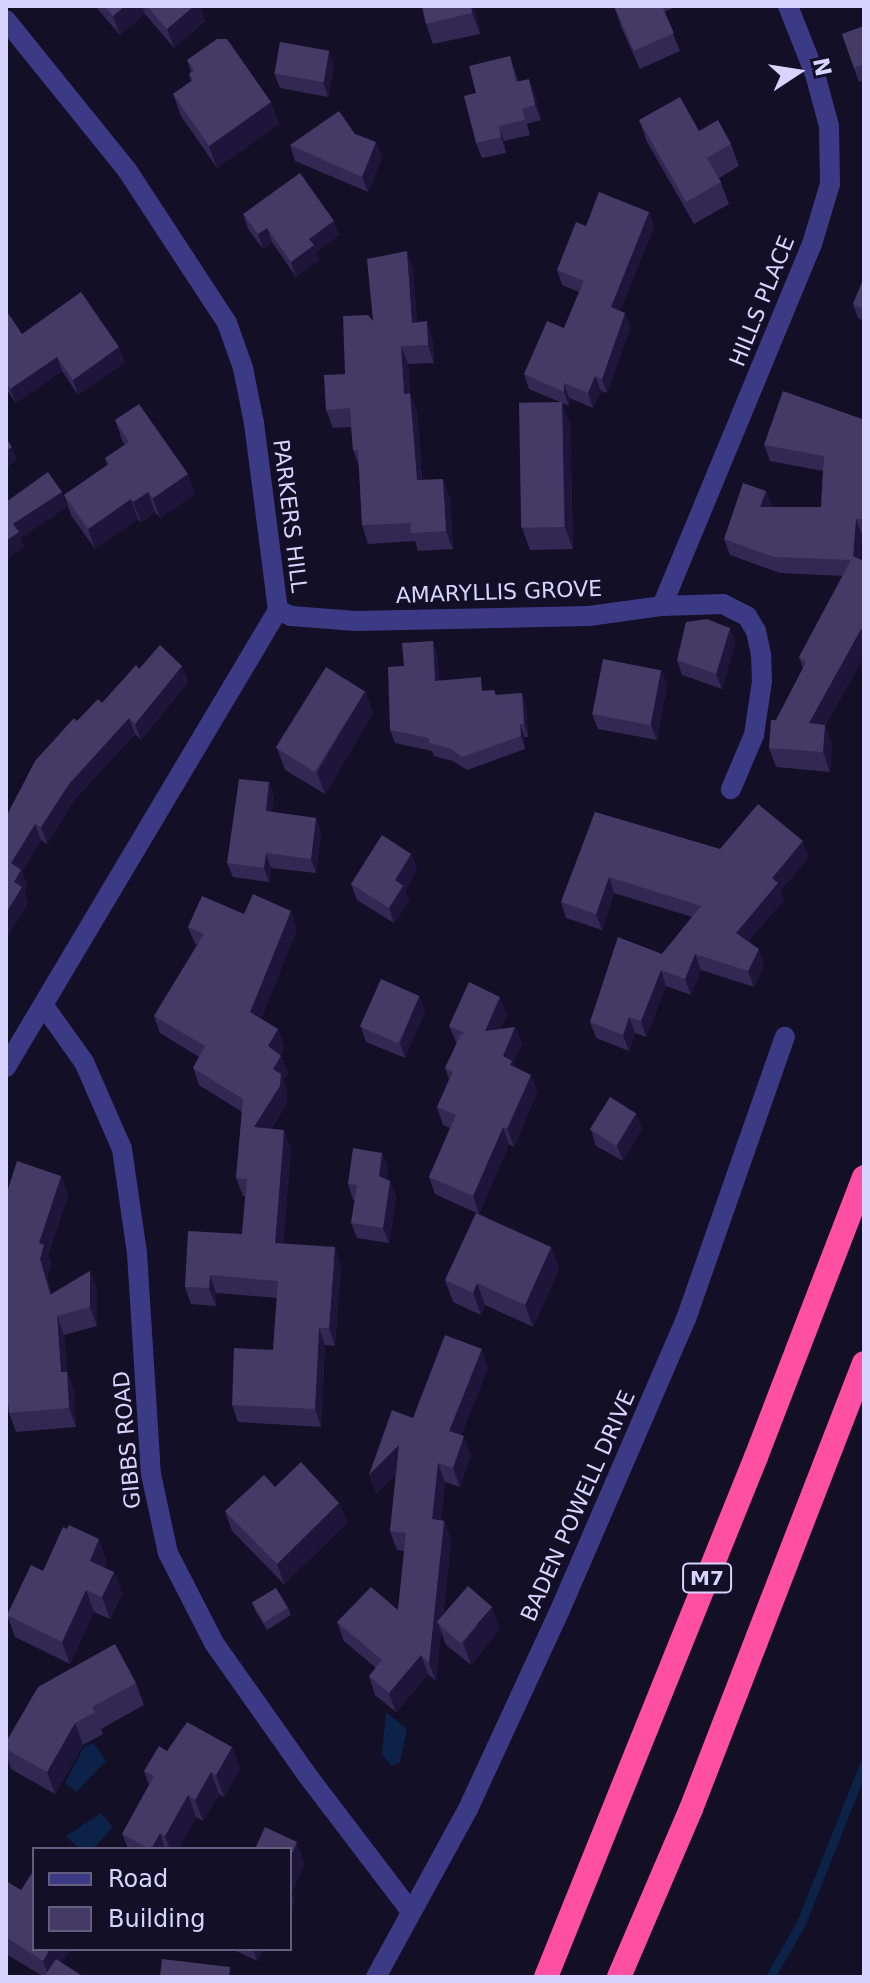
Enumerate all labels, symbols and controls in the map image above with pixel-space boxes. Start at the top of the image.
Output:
north arrow [758,32,838,112]
text: N [808,55,836,79]
street label: HILLS PLACE [724,232,800,370]
street label: PARKERS HILL [267,438,313,594]
street label: AMARYLLIS GROVE [395,575,603,609]
street label: GIBBS ROAD [108,1370,146,1510]
street label: BADEN POWELL DRIVE [515,1387,641,1625]
road number: M7 [681,1562,733,1594]
legend [32,1847,292,1951]
text: Road [108,1865,168,1893]
text: Building [108,1905,205,1933]

